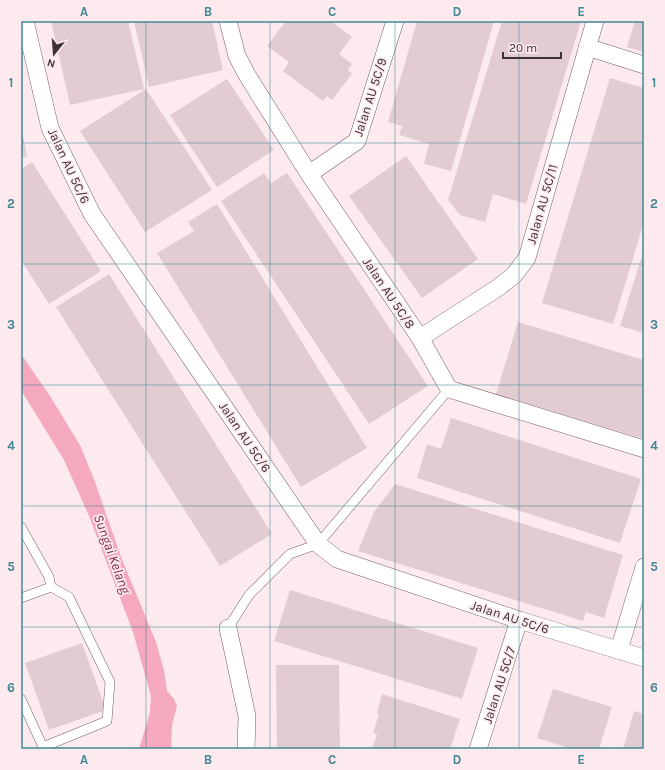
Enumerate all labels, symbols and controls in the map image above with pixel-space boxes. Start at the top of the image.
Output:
text: A [80,4,88,19]
text: B [204,4,212,19]
text: C [328,4,336,19]
text: D [453,4,462,19]
text: E [577,4,585,19]
north arrow [34,34,74,74]
scale bar [503,34,561,60]
text: 20 m [509,41,537,55]
text: N [46,56,57,70]
street label: Jalan AU 5C/9 [350,56,390,138]
text: 1 [9,75,13,90]
text: 1 [652,75,656,90]
street label: Jalan AU 5C/6 [45,126,93,206]
street label: Jalan AU 5C/11 [523,162,561,246]
text: 2 [7,196,15,211]
text: 2 [650,196,658,211]
street label: Jalan AU 5C/8 [360,255,418,331]
text: 3 [7,317,15,332]
text: 3 [650,317,658,332]
street label: Jalan AU 5C/6 [216,399,274,475]
text: 4 [7,438,15,453]
text: 4 [650,438,658,453]
water label: Sungai Kelang [90,512,135,597]
text: 5 [7,559,15,574]
text: 5 [650,559,658,574]
street label: Jalan AU 5C/6 [469,597,551,637]
street label: Jalan AU 5C/7 [479,645,519,725]
text: 6 [7,680,15,695]
text: 6 [650,680,658,695]
text: A [80,752,88,767]
text: B [204,752,212,767]
text: C [328,752,336,767]
text: D [453,752,462,767]
text: E [577,752,585,767]

